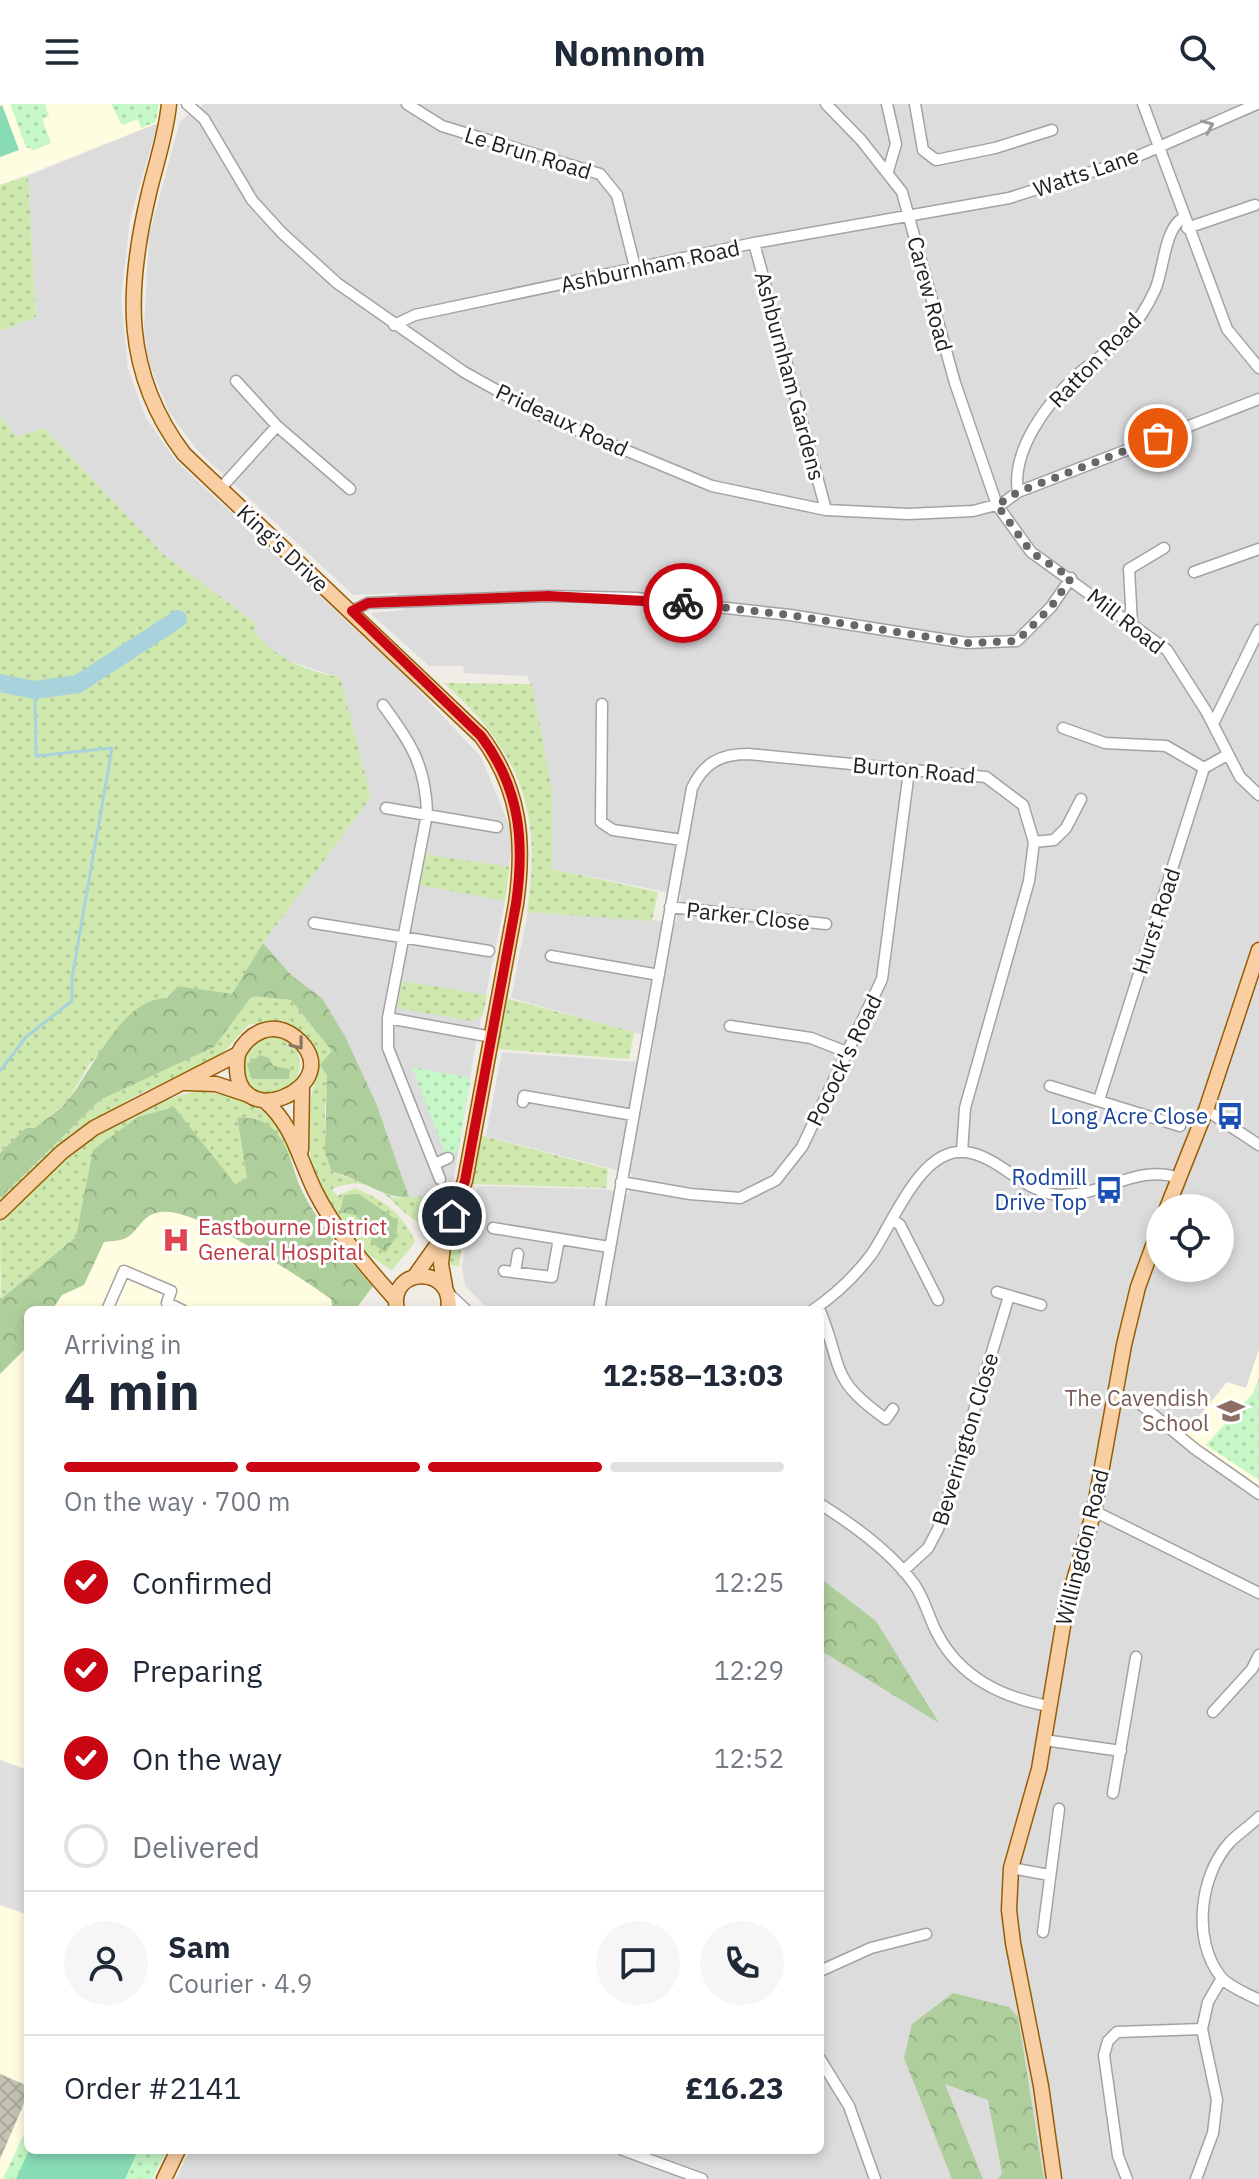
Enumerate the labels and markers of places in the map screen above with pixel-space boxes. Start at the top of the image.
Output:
pin [1124,404,1192,472]
place label: Long Acre Close [1050,1101,1208,1130]
bus stop icon: Long Acre Close [1215,1101,1245,1131]
place label: Rodmill Drive Top [995,1162,1087,1216]
bus stop icon: Rodmill Drive Top [1094,1175,1124,1205]
pin [418,1182,486,1250]
place label: Eastbourne District General Hospital [198,1212,387,1266]
hospital icon: Eastbourne District General Hospital [161,1225,191,1255]
place label: The Cavendish School [1065,1383,1209,1437]
school or university icon: The Cavendish School [1216,1396,1246,1426]

